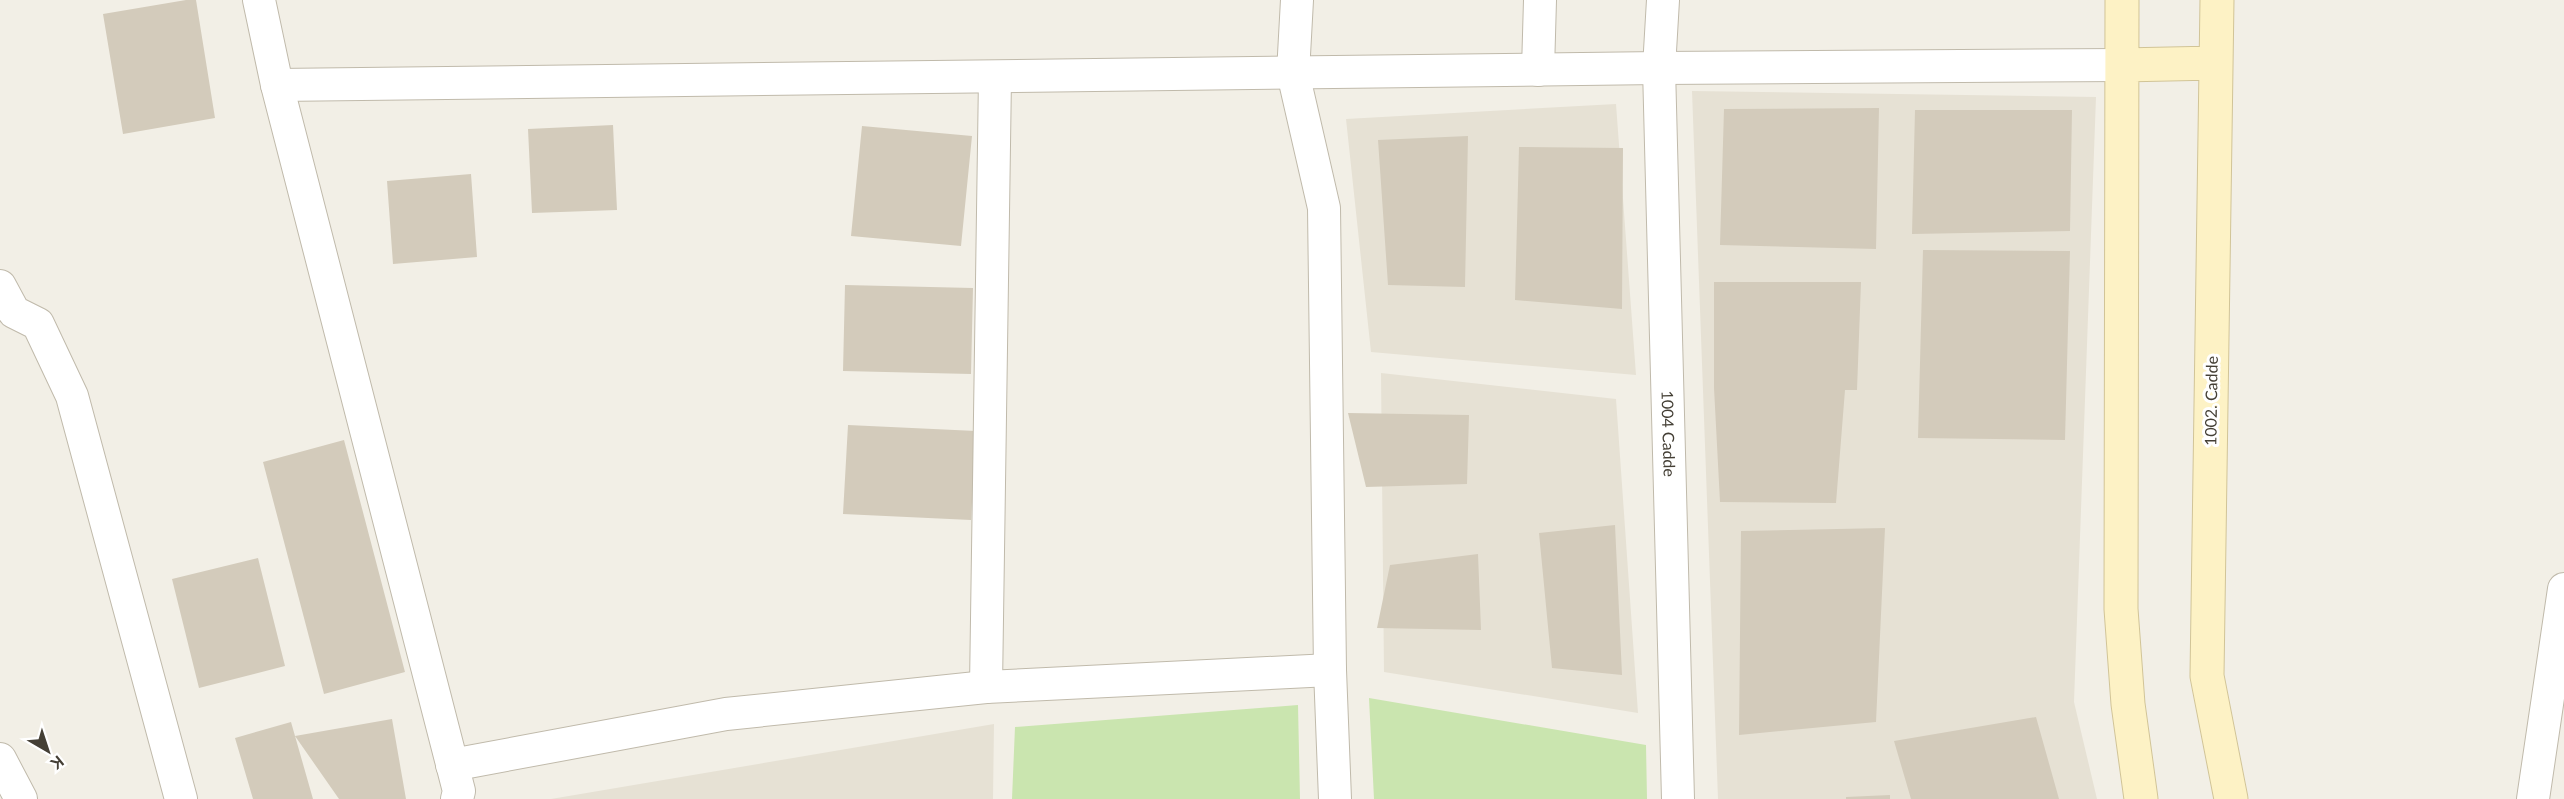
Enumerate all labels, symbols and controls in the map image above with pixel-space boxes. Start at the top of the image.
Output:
street label: 1002. Cadde [2200,356,2221,446]
street label: 1004 Cadde [1658,390,1680,477]
north arrow [18,721,78,781]
text: K [47,752,68,775]

